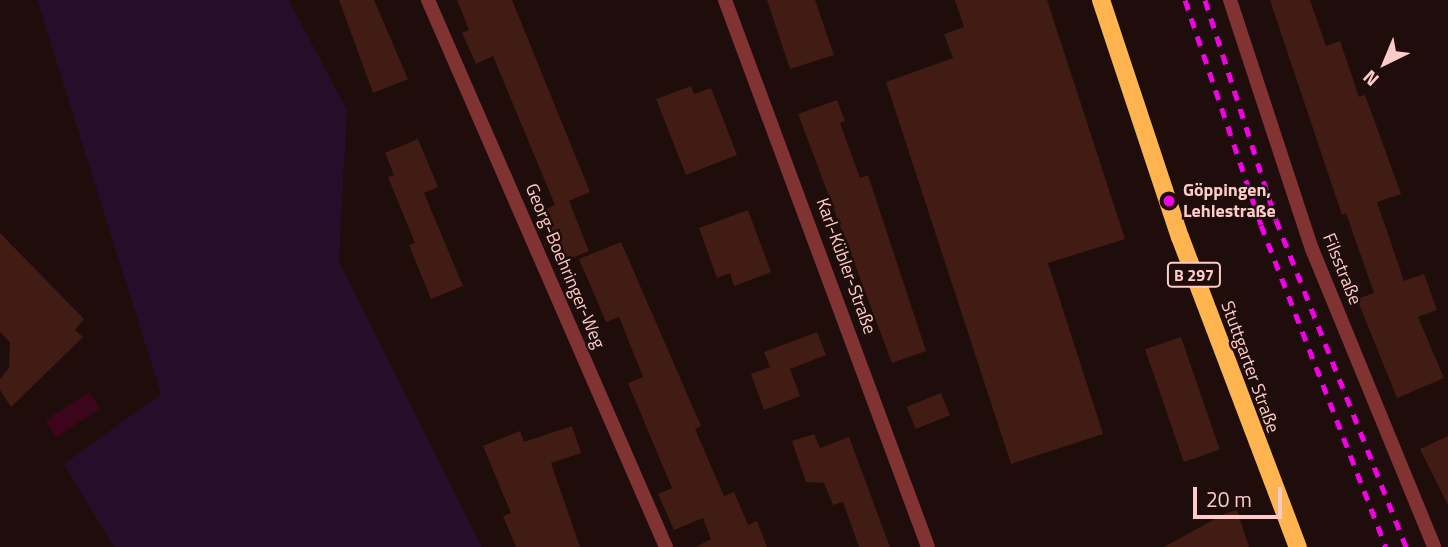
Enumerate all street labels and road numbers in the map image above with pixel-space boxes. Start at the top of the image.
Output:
street label: Georg-Boehringer-Weg [520,180,610,352]
street label: Karl-Kübler-Straße [811,195,881,337]
street label: Filsstraße [1318,230,1366,308]
road number: B 297 [1166,262,1222,288]
street label: Stuttgarter Straße [1216,298,1284,436]

